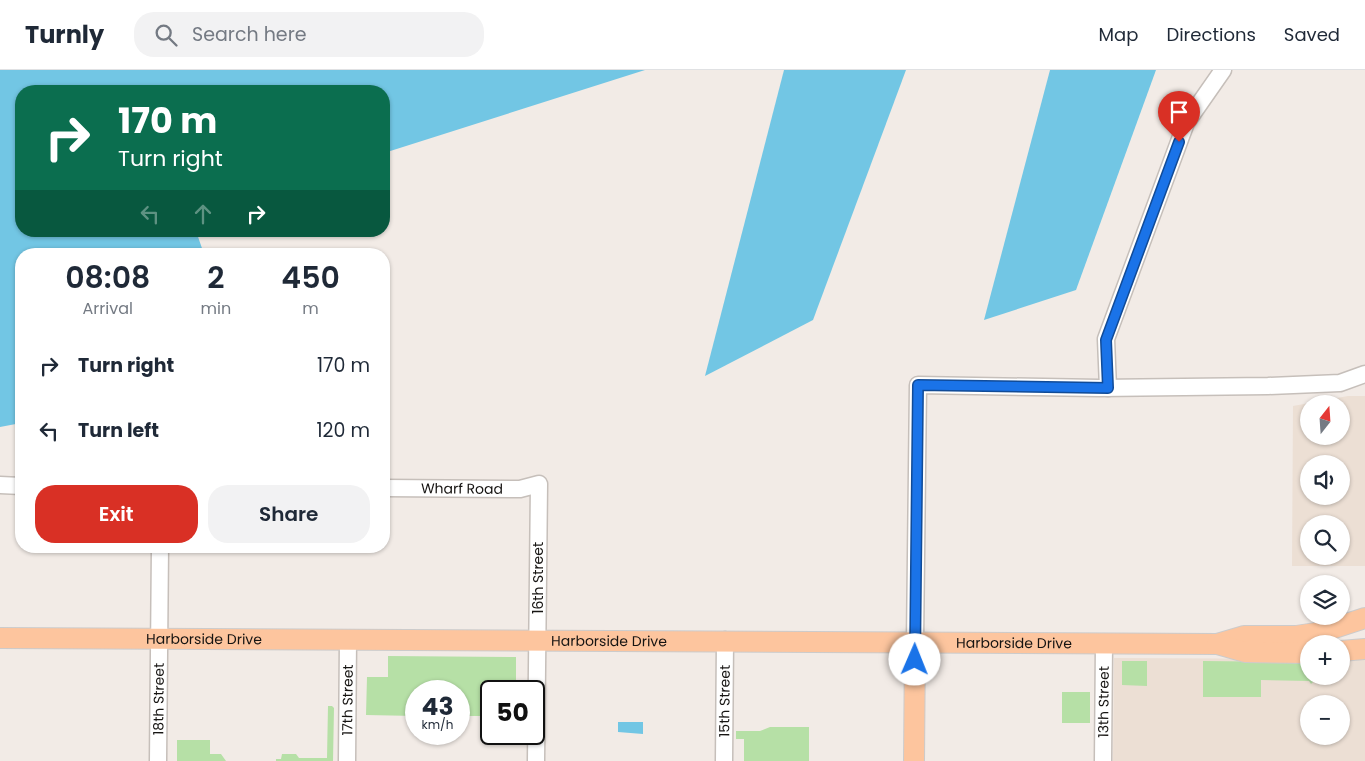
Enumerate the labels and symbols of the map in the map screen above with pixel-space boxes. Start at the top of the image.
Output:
pin [1158,91,1200,142]
north arrow [1300,395,1350,445]
street label: Wharf Road [421,478,503,499]
street label: 16th Street [528,542,548,614]
street label: Harborside Drive [146,629,262,649]
street label: Harborside Drive [551,631,667,651]
position arrow [888,633,940,685]
street label: Harborside Drive [956,633,1072,653]
street label: 18th Street [148,663,169,735]
street label: 17th Street [337,664,358,736]
street label: 15th Street [714,665,735,737]
street label: 13th Street [1093,666,1114,738]
speed limit sign: 50 [480,680,545,745]

